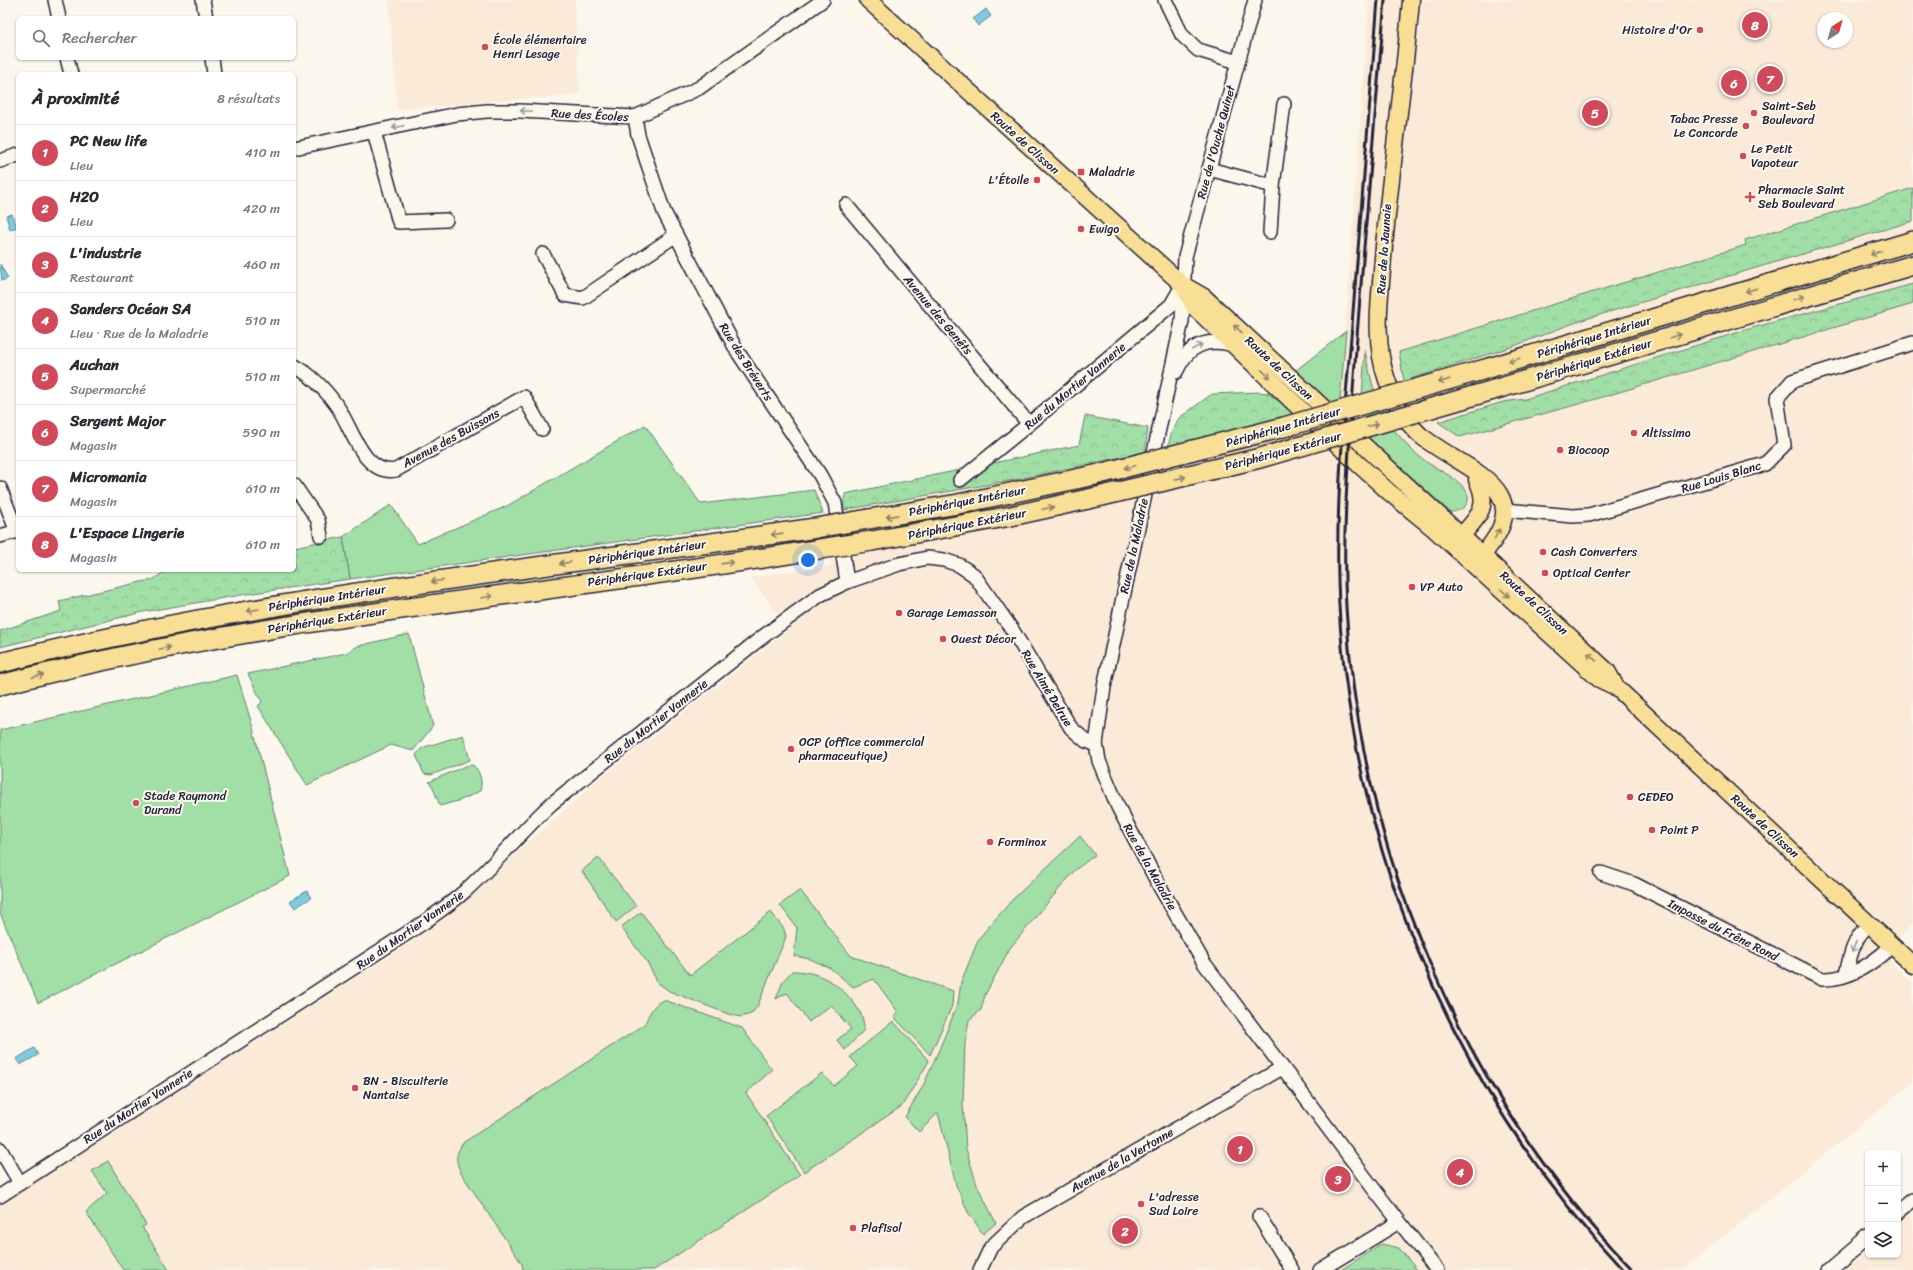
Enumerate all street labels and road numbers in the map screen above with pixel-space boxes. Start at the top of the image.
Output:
street label: Rue de l'Ouche Quinet [1190,82,1242,201]
street label: Rue des Écoles [551,102,630,128]
street label: Route de Clisson [985,106,1065,181]
street label: Rue de la Jaunaie [1370,203,1398,295]
street label: Avenue des Genêts [897,269,979,360]
street label: Périphérique Intérieur [1534,309,1655,365]
street label: Rue des Bréverts [713,318,779,406]
street label: Route de Clisson [1240,330,1319,406]
street label: Périphérique Extérieur [1533,332,1656,388]
street label: Rue du Mortier Vannerie [1019,337,1131,435]
street label: Périphérique Intérieur [1223,400,1344,454]
street label: Avenue des Buissons [397,402,504,474]
street label: Périphérique Extérieur [1222,425,1345,477]
street label: Rue Louis Blanc [1678,454,1764,500]
street label: Périphérique Intérieur [907,479,1028,523]
street label: Rue de la Maladrie [1113,496,1155,596]
street label: Périphérique Extérieur [906,502,1029,546]
street label: Périphérique Intérieur [587,533,708,571]
street label: Périphérique Extérieur [586,555,709,593]
street label: Route de Clisson [1495,565,1574,641]
street label: Périphérique Intérieur [267,578,388,618]
street label: Périphérique Extérieur [266,600,389,640]
street label: Rue Aimé Delrue [1015,645,1079,731]
street label: Rue du Mortier Vannerie [599,673,713,769]
street label: Route de Clisson [1726,788,1805,864]
street label: Rue de la Maladrie [1117,819,1183,915]
street label: Rue du Mortier Vannerie [351,884,469,976]
street label: Impasse du Frêne Rond [1663,892,1783,968]
street label: Rue du Mortier Vannerie [79,1062,197,1150]
street label: Avenue de la Vertonne [1065,1121,1178,1199]

